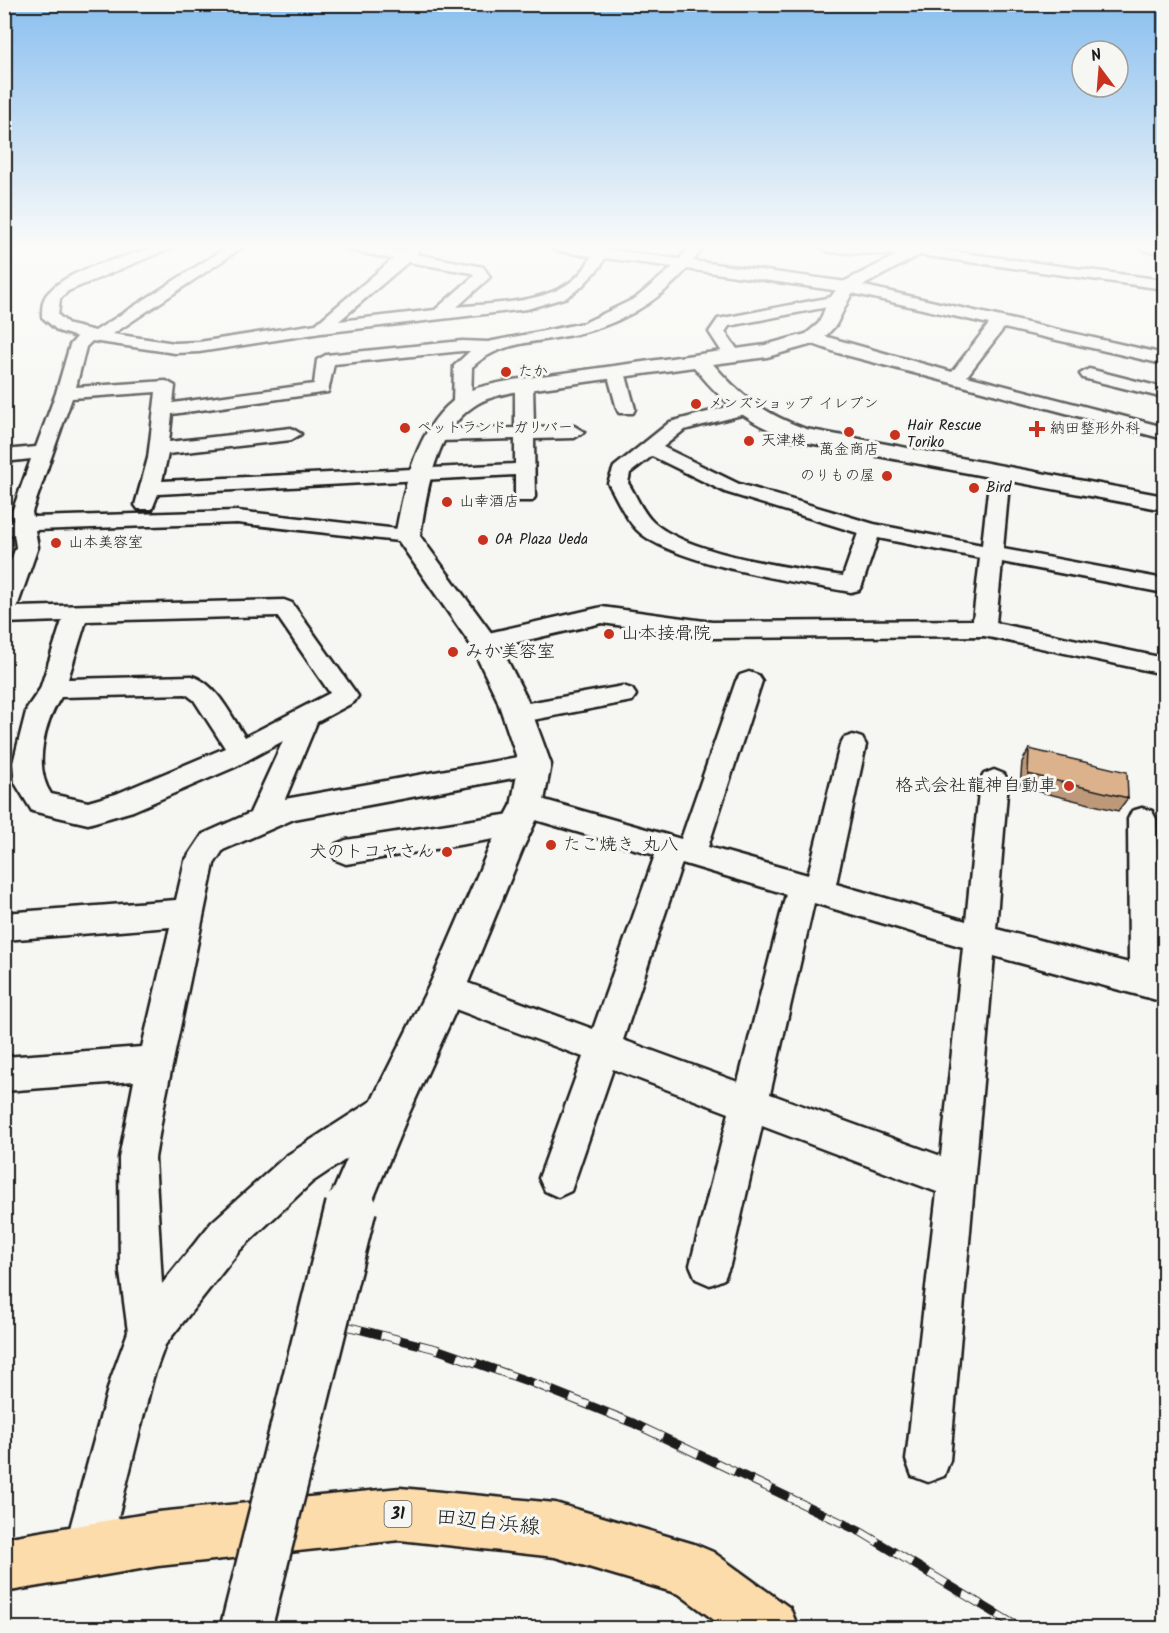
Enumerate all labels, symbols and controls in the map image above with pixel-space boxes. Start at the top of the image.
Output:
north arrow [1070,39,1130,99]
text: N [1088,43,1105,69]
place label: たか [518,360,548,384]
marker: たか [499,365,513,379]
place label: メンズショップ イレブン [708,392,878,416]
marker: メンズショップ イレブン [689,397,703,411]
place label: Hair Rescue Toriko [907,414,981,455]
place label: ペットランド ガリバー [417,416,573,440]
place label: 納田整形外科 [1050,417,1140,441]
marker: 納田整形外科 [1028,420,1046,438]
marker: ペットランド ガリバー [398,421,412,435]
marker: 萬金商店 [842,425,856,439]
marker: Hair Rescue Toriko [888,428,902,442]
place label: 天津楼 [761,429,806,453]
marker: 天津楼 [742,434,756,448]
place label: 萬金商店 [819,438,879,462]
place label: のりもの屋 [800,464,875,488]
marker: のりもの屋 [880,469,894,483]
place label: Bird [986,476,1012,500]
marker: Bird [967,481,981,495]
place label: 山幸酒店 [459,490,519,514]
marker: 山幸酒店 [440,495,454,509]
place label: OA Plaza Ueda [495,528,588,552]
place label: 山本美容室 [68,531,143,555]
marker: OA Plaza Ueda [476,533,490,547]
marker: 山本美容室 [49,536,63,550]
place label: 山本接骨院 [621,620,711,649]
marker: 山本接骨院 [602,627,616,641]
place label: みか美容室 [465,638,555,667]
marker: みか美容室 [446,645,460,659]
place label: 格式会社龍神自動車 [895,772,1057,801]
marker: 格式会社龍神自動車 [1062,779,1076,793]
place label: たこ焼き 丸八 [563,831,678,860]
place label: 犬のトコヤさん [309,838,435,867]
marker: たこ焼き 丸八 [544,838,558,852]
marker: 犬のトコヤさん [440,845,454,859]
road number: 31 [384,1501,412,1527]
street label: 田辺白浜線 [434,1501,542,1545]

